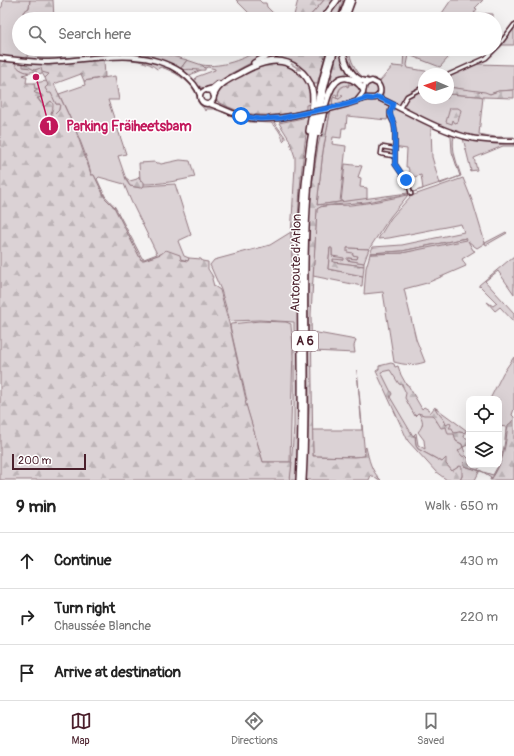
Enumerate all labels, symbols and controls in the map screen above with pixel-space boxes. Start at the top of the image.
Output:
search box [12,12,502,56]
icon: search [26,23,48,45]
text: Search here [58,25,131,44]
one-way arrow [290,64,302,71]
north arrow [418,68,454,104]
route start [232,107,250,125]
callout: Parking Fräiheetsbam [39,113,200,139]
text: Parking Fräiheetsbam [66,118,192,135]
text: 1 [47,119,51,134]
route end [397,171,415,189]
street label: Autoroute d'Arlon [287,214,305,312]
road number: A 6 [292,331,318,351]
map controls [466,396,502,468]
button: locate [466,396,502,432]
button: layers [466,432,502,468]
scale bar [12,452,86,471]
text: 200 m [18,454,51,467]
text: 9 min [16,496,56,517]
text: Walk · 650 m [425,498,498,514]
icon: ahead [16,550,38,572]
text: Continue [54,551,112,570]
text: 430 m [460,553,498,569]
text: Turn right [54,599,115,618]
icon: right [16,606,38,628]
text: 220 m [460,609,498,625]
text: Chaussée Blanche [54,618,151,634]
icon: arrive [16,662,38,684]
text: Arrive at destination [54,663,181,682]
tab: Map [70,710,92,747]
tab: Directions [231,710,278,747]
tab: Saved [417,710,444,747]

